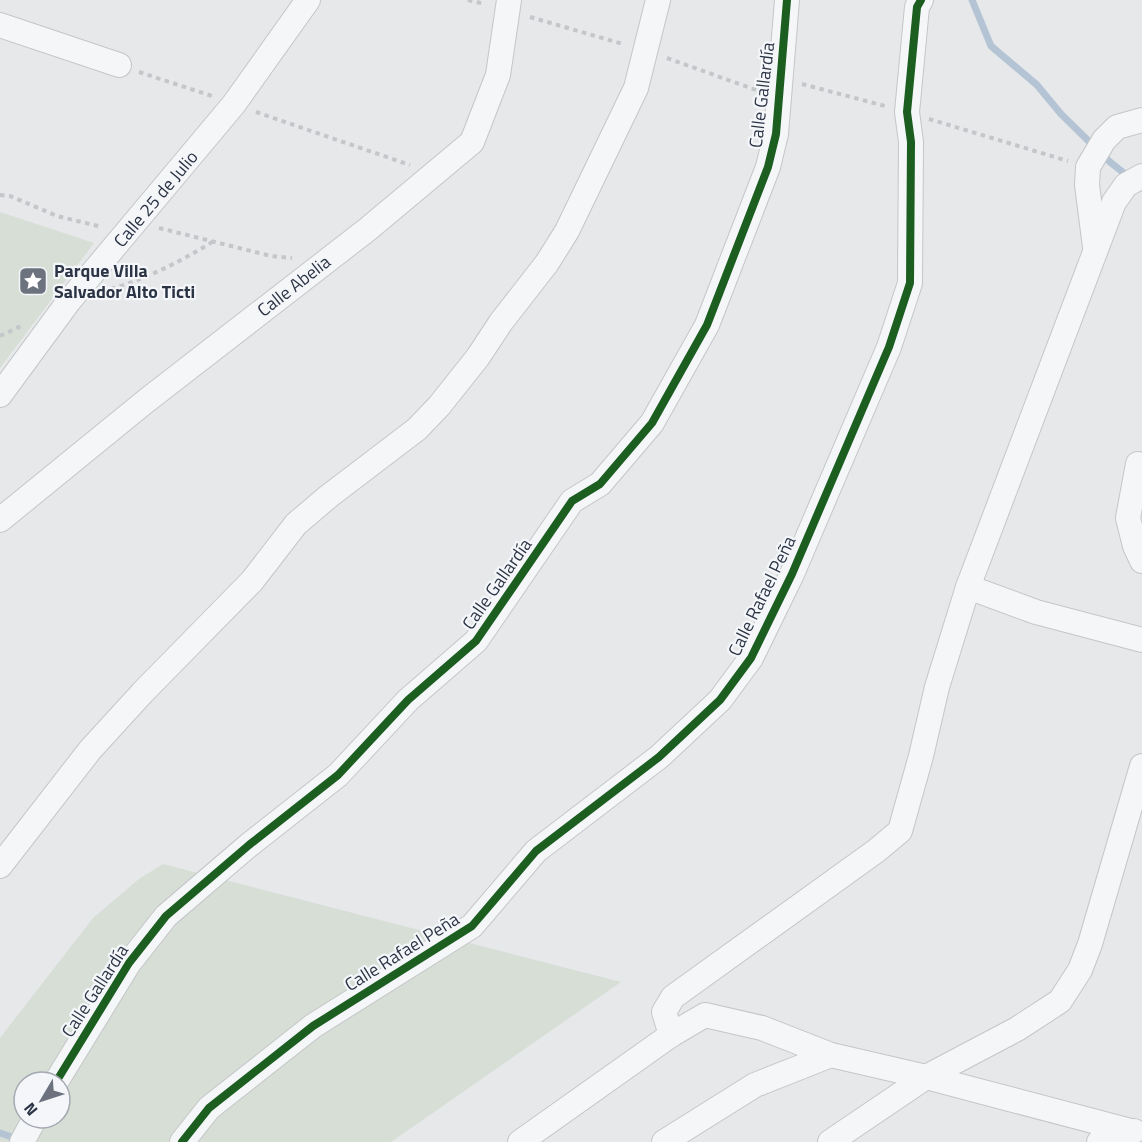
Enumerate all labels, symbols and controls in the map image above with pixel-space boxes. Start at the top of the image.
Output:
street label: Calle Gallardía [742,41,781,149]
street label: Calle 25 de Julio [107,144,204,253]
street label: Calle Abelia [251,248,336,323]
place label: Parque Villa Salvador Alto Ticti [54,257,195,305]
place icon: Parque Villa Salvador Alto Ticti [17,265,49,297]
street label: Calle Rafael Peña [721,531,802,660]
street label: Calle Gallardía [455,533,538,635]
street label: Calle Rafael Peña [339,905,464,998]
street label: Calle Gallardía [54,939,135,1043]
north arrow [12,1070,72,1130]
text: N [18,1098,43,1121]

